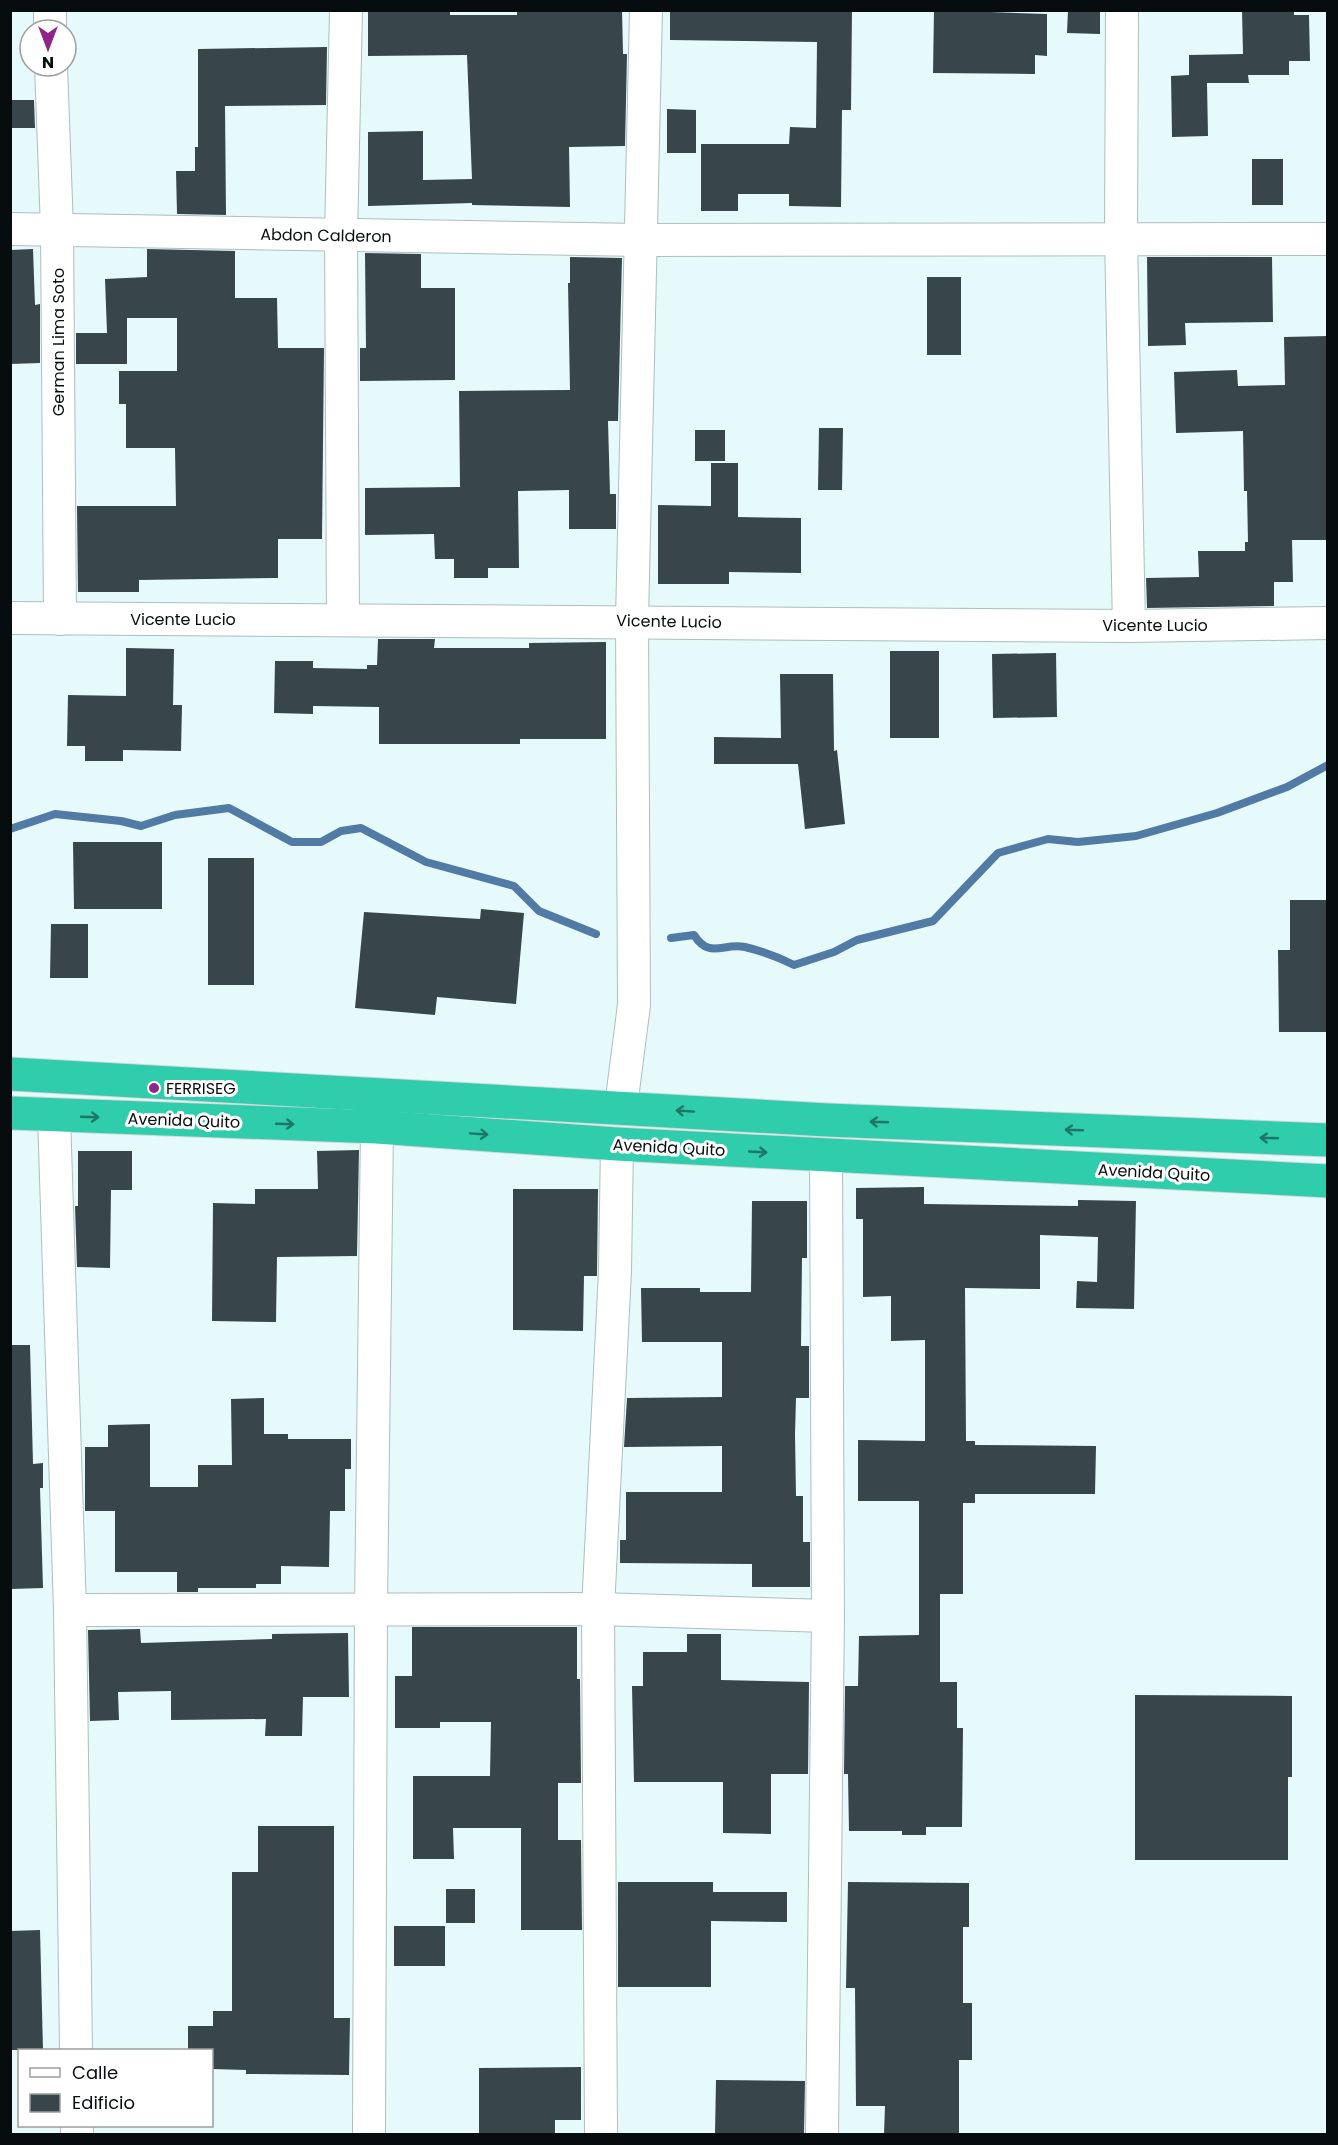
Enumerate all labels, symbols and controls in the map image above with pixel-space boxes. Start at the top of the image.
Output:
north arrow [18,18,78,78]
text: N [42,51,54,74]
street label: Abdon Calderon [260,223,392,248]
street label: German Lima Soto [47,268,70,416]
street label: Vicente Lucio [130,608,236,631]
street label: Vicente Lucio [616,609,722,634]
street label: Vicente Lucio [1102,614,1208,637]
place label: FERRISEG [166,1077,236,1100]
marker: FERRISEG [147,1081,161,1095]
one-way arrow [675,1105,695,1116]
street label: Avenida Quito [127,1107,241,1134]
one-way arrow [79,1112,99,1123]
one-way arrow [870,1116,890,1127]
one-way arrow [274,1118,294,1130]
one-way arrow [1065,1124,1085,1135]
one-way arrow [469,1129,489,1140]
one-way arrow [1260,1132,1280,1143]
street label: Avenida Quito [612,1133,726,1162]
one-way arrow [747,1146,767,1157]
street label: Avenida Quito [1097,1158,1211,1187]
legend [18,2049,213,2127]
text: Calle [72,2060,118,2085]
text: Edificio [72,2090,135,2115]

